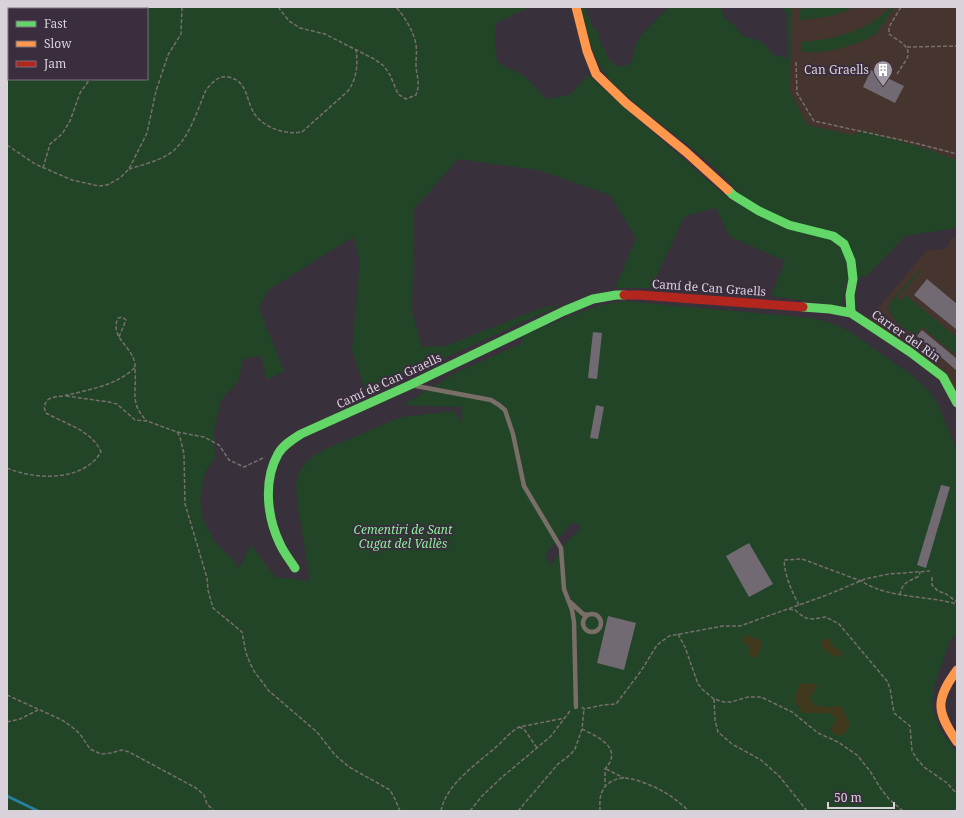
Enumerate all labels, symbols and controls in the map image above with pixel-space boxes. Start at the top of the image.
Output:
legend [8,8,148,80]
text: Fast [44,15,67,32]
text: Slow [44,35,72,52]
text: Jam [43,55,66,72]
building icon: Can Graells [872,59,894,87]
place label: Can Graells [804,61,869,78]
street label: Camí de Can Graells [651,275,767,300]
street label: Carrer del Rin [868,305,944,366]
street label: Camí de Can Graells [333,349,444,412]
park label: Cementiri de Sant Cugat del Vallès [354,521,453,552]
scale bar [828,784,894,810]
text: 50 m [834,789,862,806]

